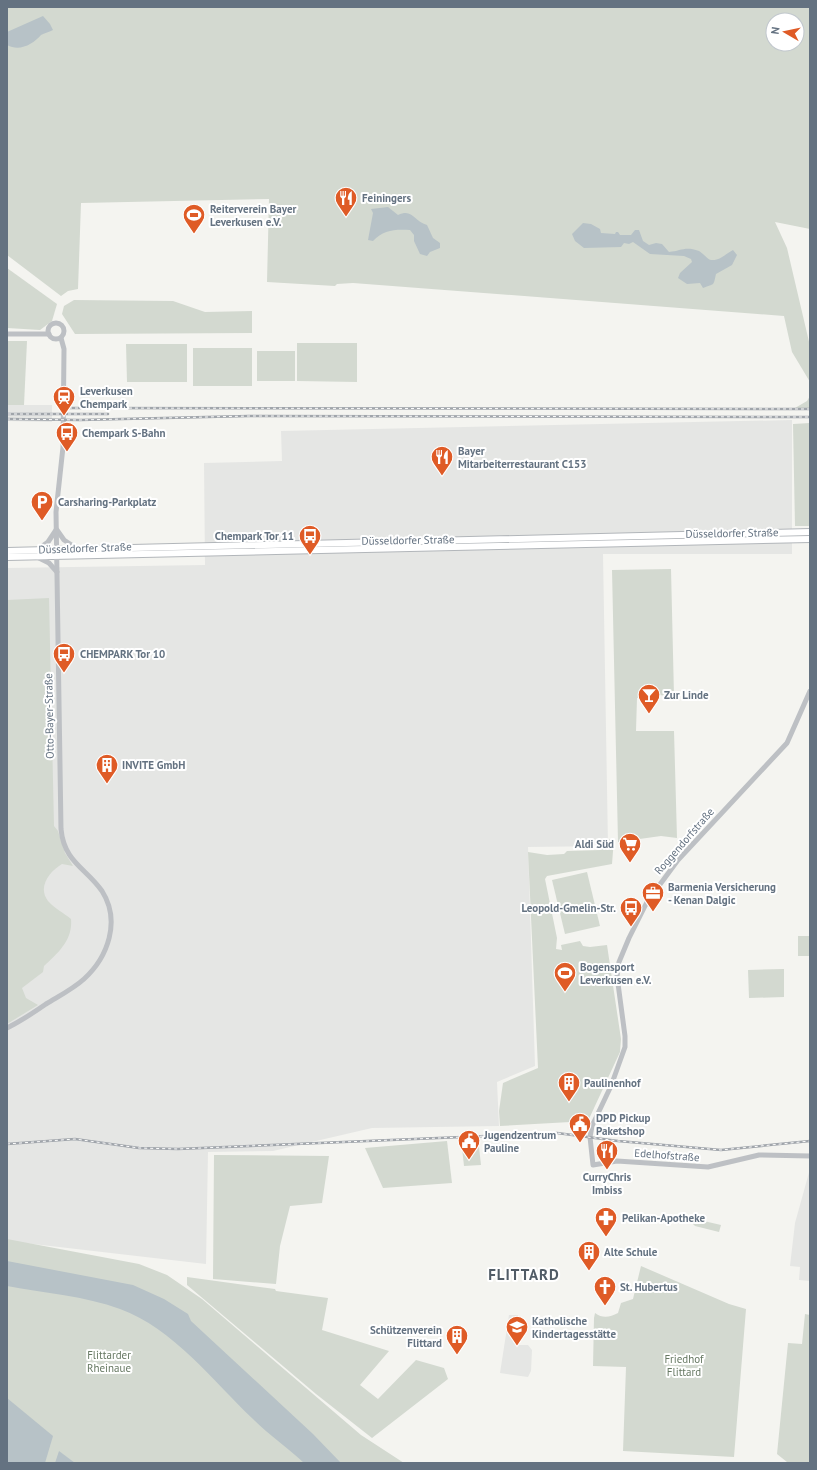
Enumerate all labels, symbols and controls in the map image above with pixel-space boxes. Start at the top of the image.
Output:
north arrow [765,12,805,52]
text: N [768,26,783,35]
restaurant icon: Feiningers [333,185,359,218]
place label: Feiningers [362,191,411,205]
sports icon: Reiterverein Bayer Leverkusen e.V. [181,202,207,235]
place label: Reiterverein Bayer Leverkusen e.V. [210,202,297,229]
station icon: Leverkusen Chempark [51,384,77,417]
place label: Leverkusen Chempark [80,384,133,411]
bus stop icon: Chempark S-Bahn [54,420,80,453]
place label: Chempark S-Bahn [82,426,165,440]
restaurant icon: Bayer Mitarbeiterrestaurant C153 [429,444,455,477]
place label: Bayer Mitarbeiterrestaurant C153 [458,444,587,471]
parking icon: Carsharing-Parkplatz [29,489,55,522]
place label: Carsharing-Parkplatz [58,495,156,509]
bus stop icon: Chempark Tor 11 [297,523,323,556]
street label: Düsseldorfer Straße [685,525,779,541]
place label: Chempark Tor 11 [215,529,294,543]
street label: Düsseldorfer Straße [361,532,455,548]
street label: Düsseldorfer Straße [38,539,132,557]
bus stop icon: CHEMPARK Tor 10 [51,641,77,674]
place label: CHEMPARK Tor 10 [80,647,165,661]
street label: Otto-Bayer-Straße [41,673,57,759]
bar icon: Zur Linde [636,682,662,715]
place label: Zur Linde [664,688,709,702]
building icon: INVITE GmbH [94,752,120,785]
place label: INVITE GmbH [122,758,185,772]
street label: Roggendorfstraße [651,804,717,877]
supermarket icon: Aldi Süd [617,831,643,864]
place label: Aldi Süd [575,837,614,851]
office icon: Barmenia Versicherung - Kenan Dalgic [640,880,666,913]
place label: Barmenia Versicherung - Kenan Dalgic [668,880,776,907]
bus stop icon: Leopold-Gmelin-Str. [618,895,644,928]
place label: Leopold-Gmelin-Str. [521,901,616,915]
sports icon: Bogensport Leverkusen e.V. [552,960,578,993]
place label: Bogensport Leverkusen e.V. [580,960,652,987]
building icon: Paulinenhof [556,1070,582,1103]
place label: Paulinenhof [584,1076,642,1090]
public building icon: DPD Pickup Paketshop [567,1111,593,1144]
place label: DPD Pickup Paketshop [596,1111,650,1138]
public building icon: Jugendzentrum Pauline [456,1128,482,1161]
place label: Jugendzentrum Pauline [483,1128,556,1155]
restaurant icon: CurryChris Imbiss [594,1138,620,1171]
street label: Edelhofstraße [634,1146,701,1164]
place label: CurryChris Imbiss [583,1170,632,1197]
pharmacy icon: Pelikan-Apotheke [593,1205,619,1238]
place label: Pelikan-Apotheke [622,1211,705,1225]
building icon: Alte Schule [576,1239,602,1272]
place label: Alte Schule [604,1245,658,1259]
district label: FLITTARD [488,1265,560,1284]
church icon: St. Hubertus [592,1274,618,1307]
place label: St. Hubertus [620,1280,678,1294]
school or university icon: Katholische Kindertagesstätte [504,1314,530,1347]
place label: Katholische Kindertagesstätte [532,1314,616,1341]
place label: Schützenverein Flittard [370,1323,442,1350]
building icon: Schützenverein Flittard [444,1323,470,1356]
park label: Flittarder Rheinaue [87,1348,131,1375]
park label: Friedhof Flittard [664,1352,704,1379]

